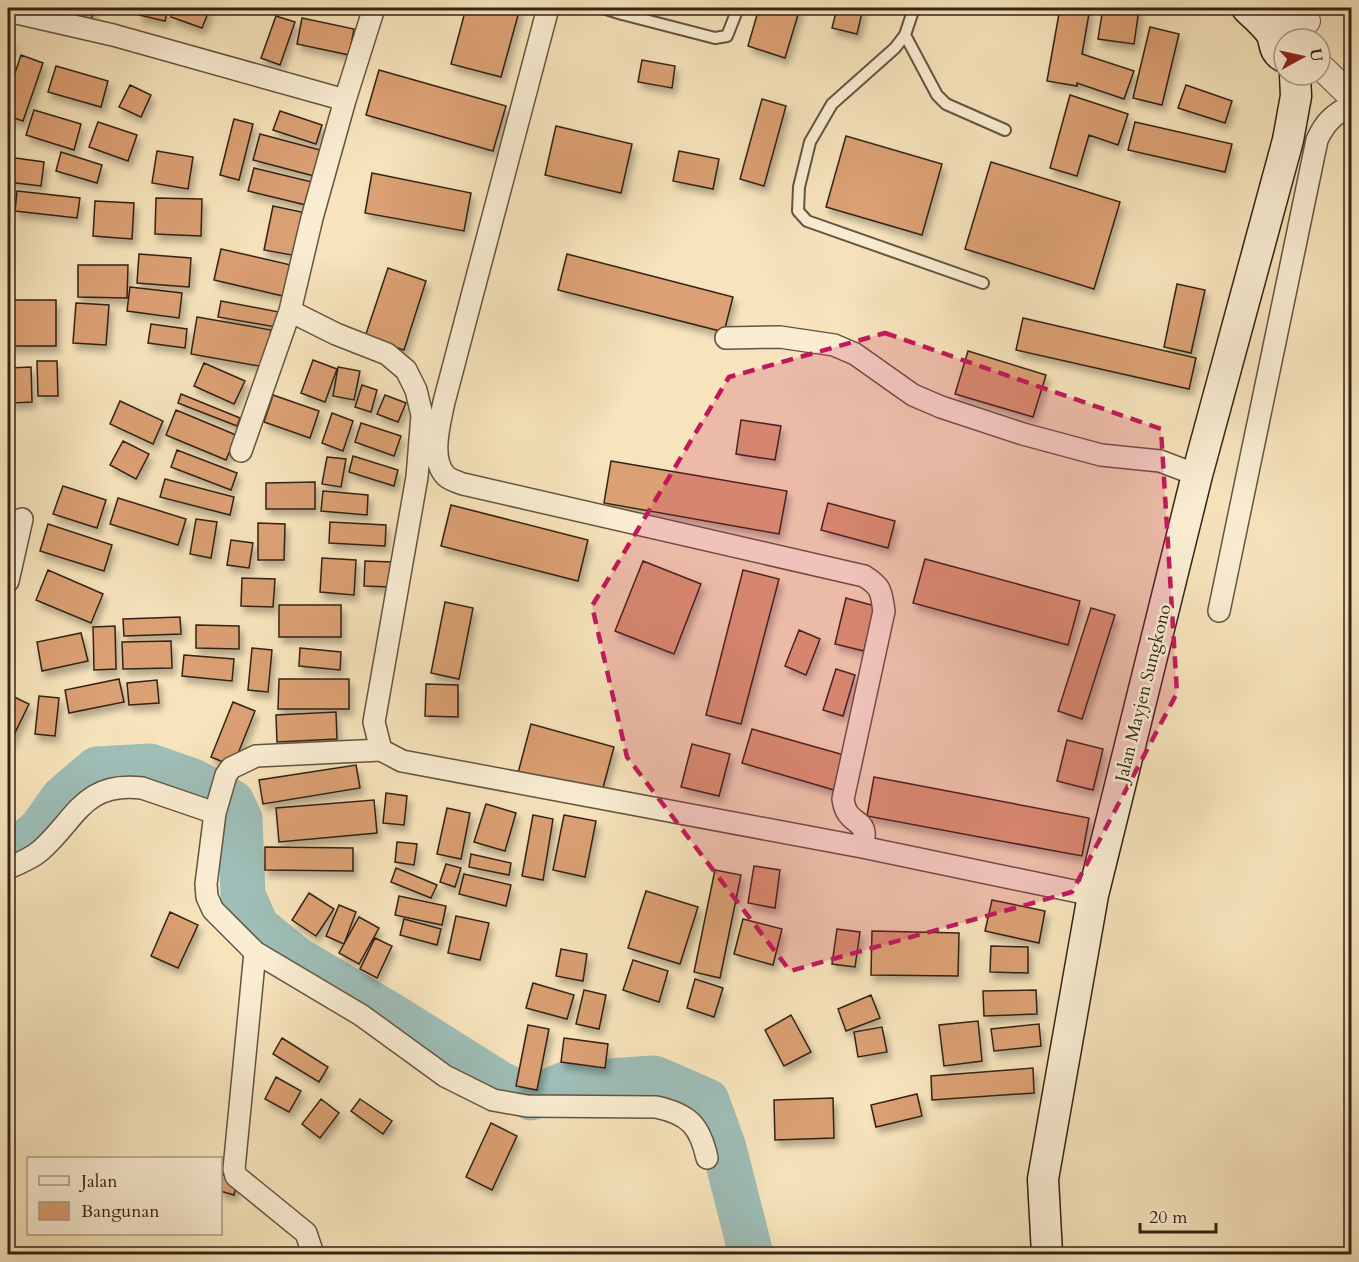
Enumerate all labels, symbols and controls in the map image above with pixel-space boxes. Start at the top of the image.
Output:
north arrow [1272,27,1332,87]
text: U [1304,47,1328,63]
street label: Jalan Mayjen Sungkono [1109,601,1178,788]
legend [27,1157,222,1235]
text: Jalan [78,1169,118,1194]
scale bar [1140,1196,1216,1234]
text: Bangunan [81,1199,160,1224]
text: 20 m [1149,1205,1188,1230]

